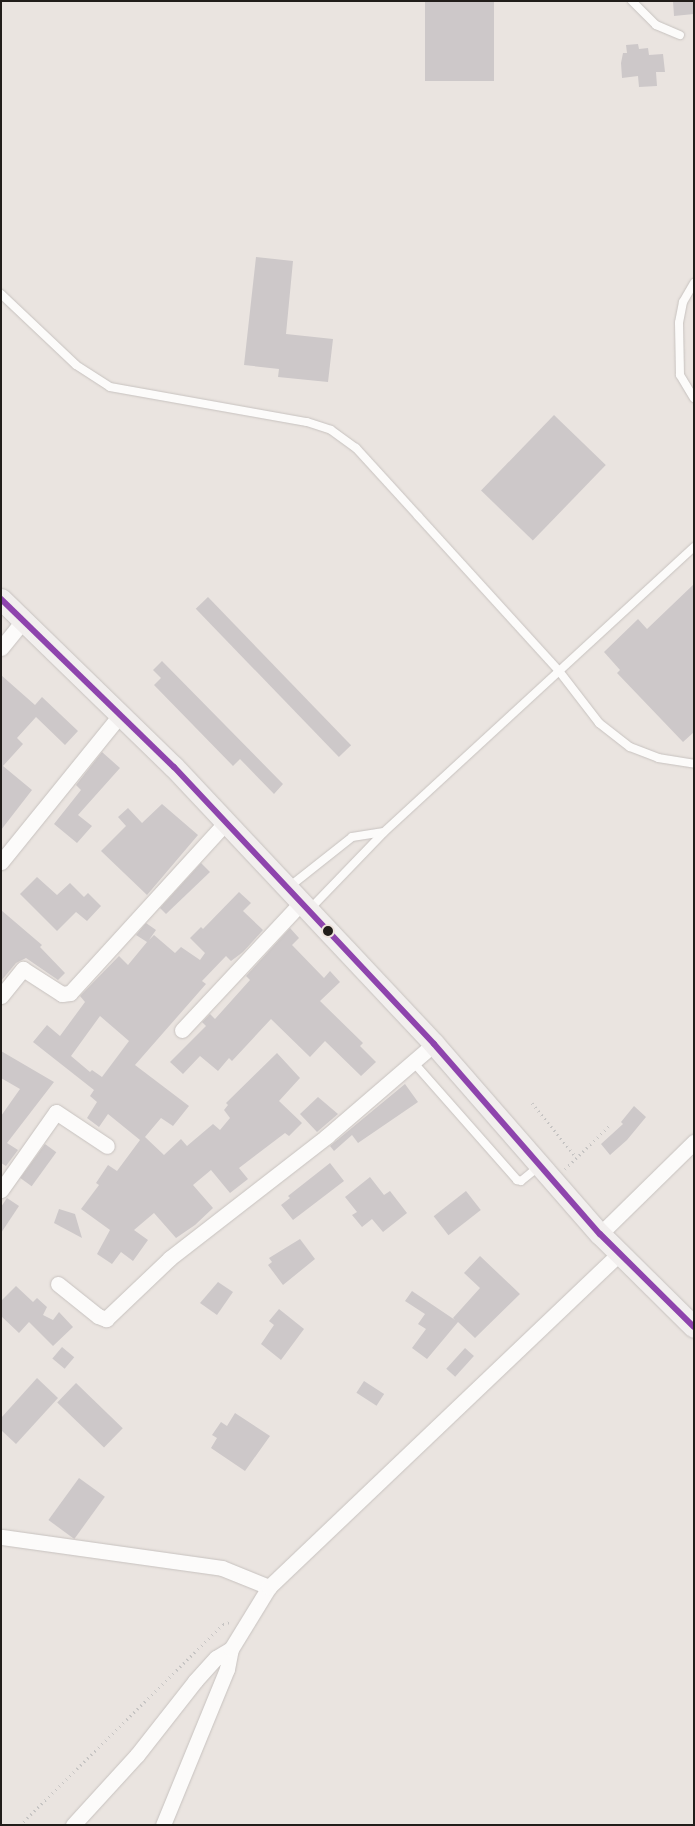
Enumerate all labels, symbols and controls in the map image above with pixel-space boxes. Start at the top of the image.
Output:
unlabelled marker [323,926,333,936]

